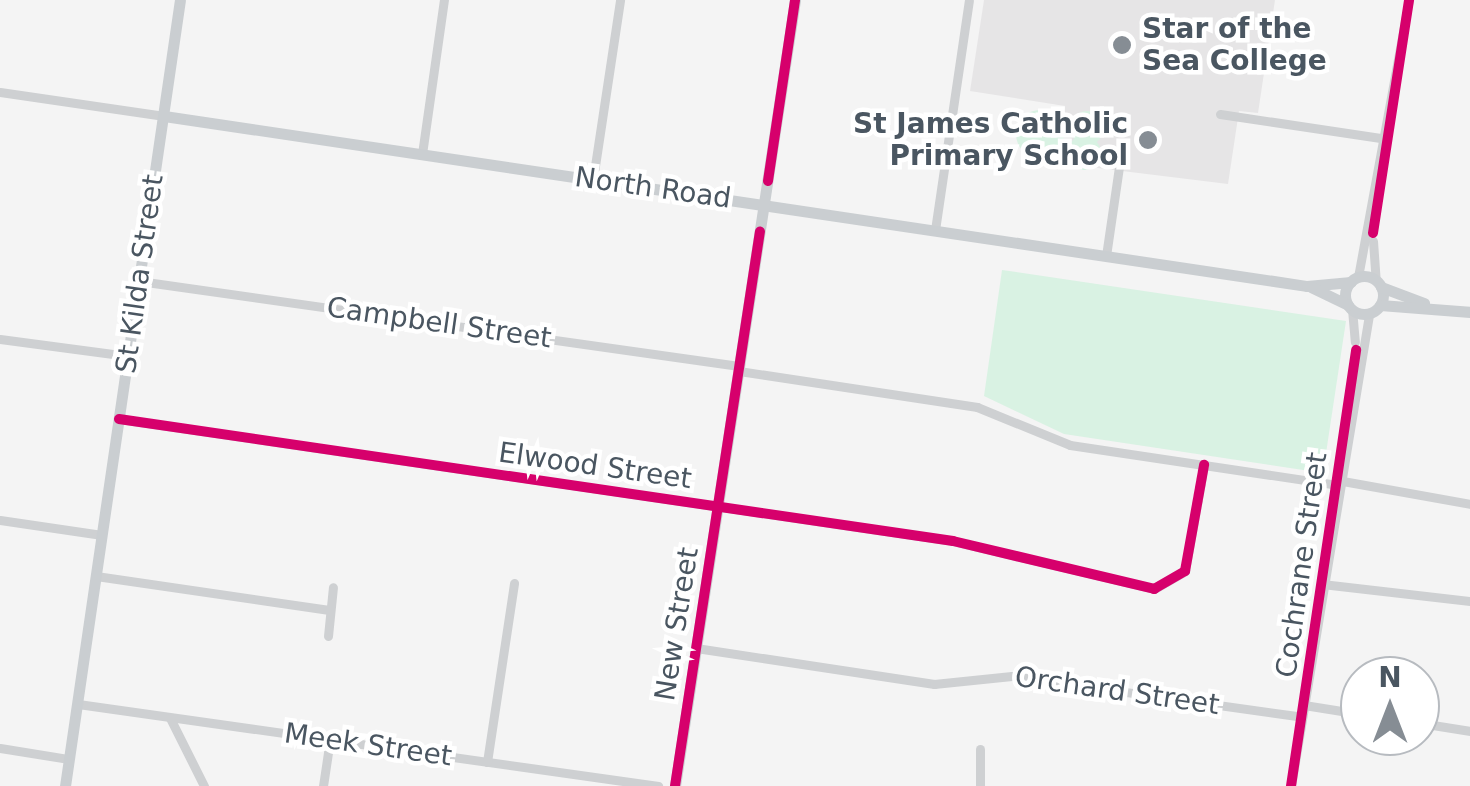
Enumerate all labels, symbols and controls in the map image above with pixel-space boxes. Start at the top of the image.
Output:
place label: Star of the Sea College [1142,12,1327,78]
marker: Star of the Sea College [1111,34,1133,56]
place label: St James Catholic Primary School [853,107,1128,173]
marker: St James Catholic Primary School [1137,129,1159,151]
street label: North Road [573,160,733,216]
street label: St Kilda Street [109,172,171,376]
street label: Campbell Street [325,291,553,355]
street label: Elwood Street [496,436,694,496]
street label: Cochrane Street [1270,450,1334,680]
street label: New Street [648,545,706,703]
north arrow [1340,656,1440,756]
street label: Orchard Street [1013,660,1221,722]
text: N [1378,661,1402,694]
street label: Meek Street [282,717,454,773]

